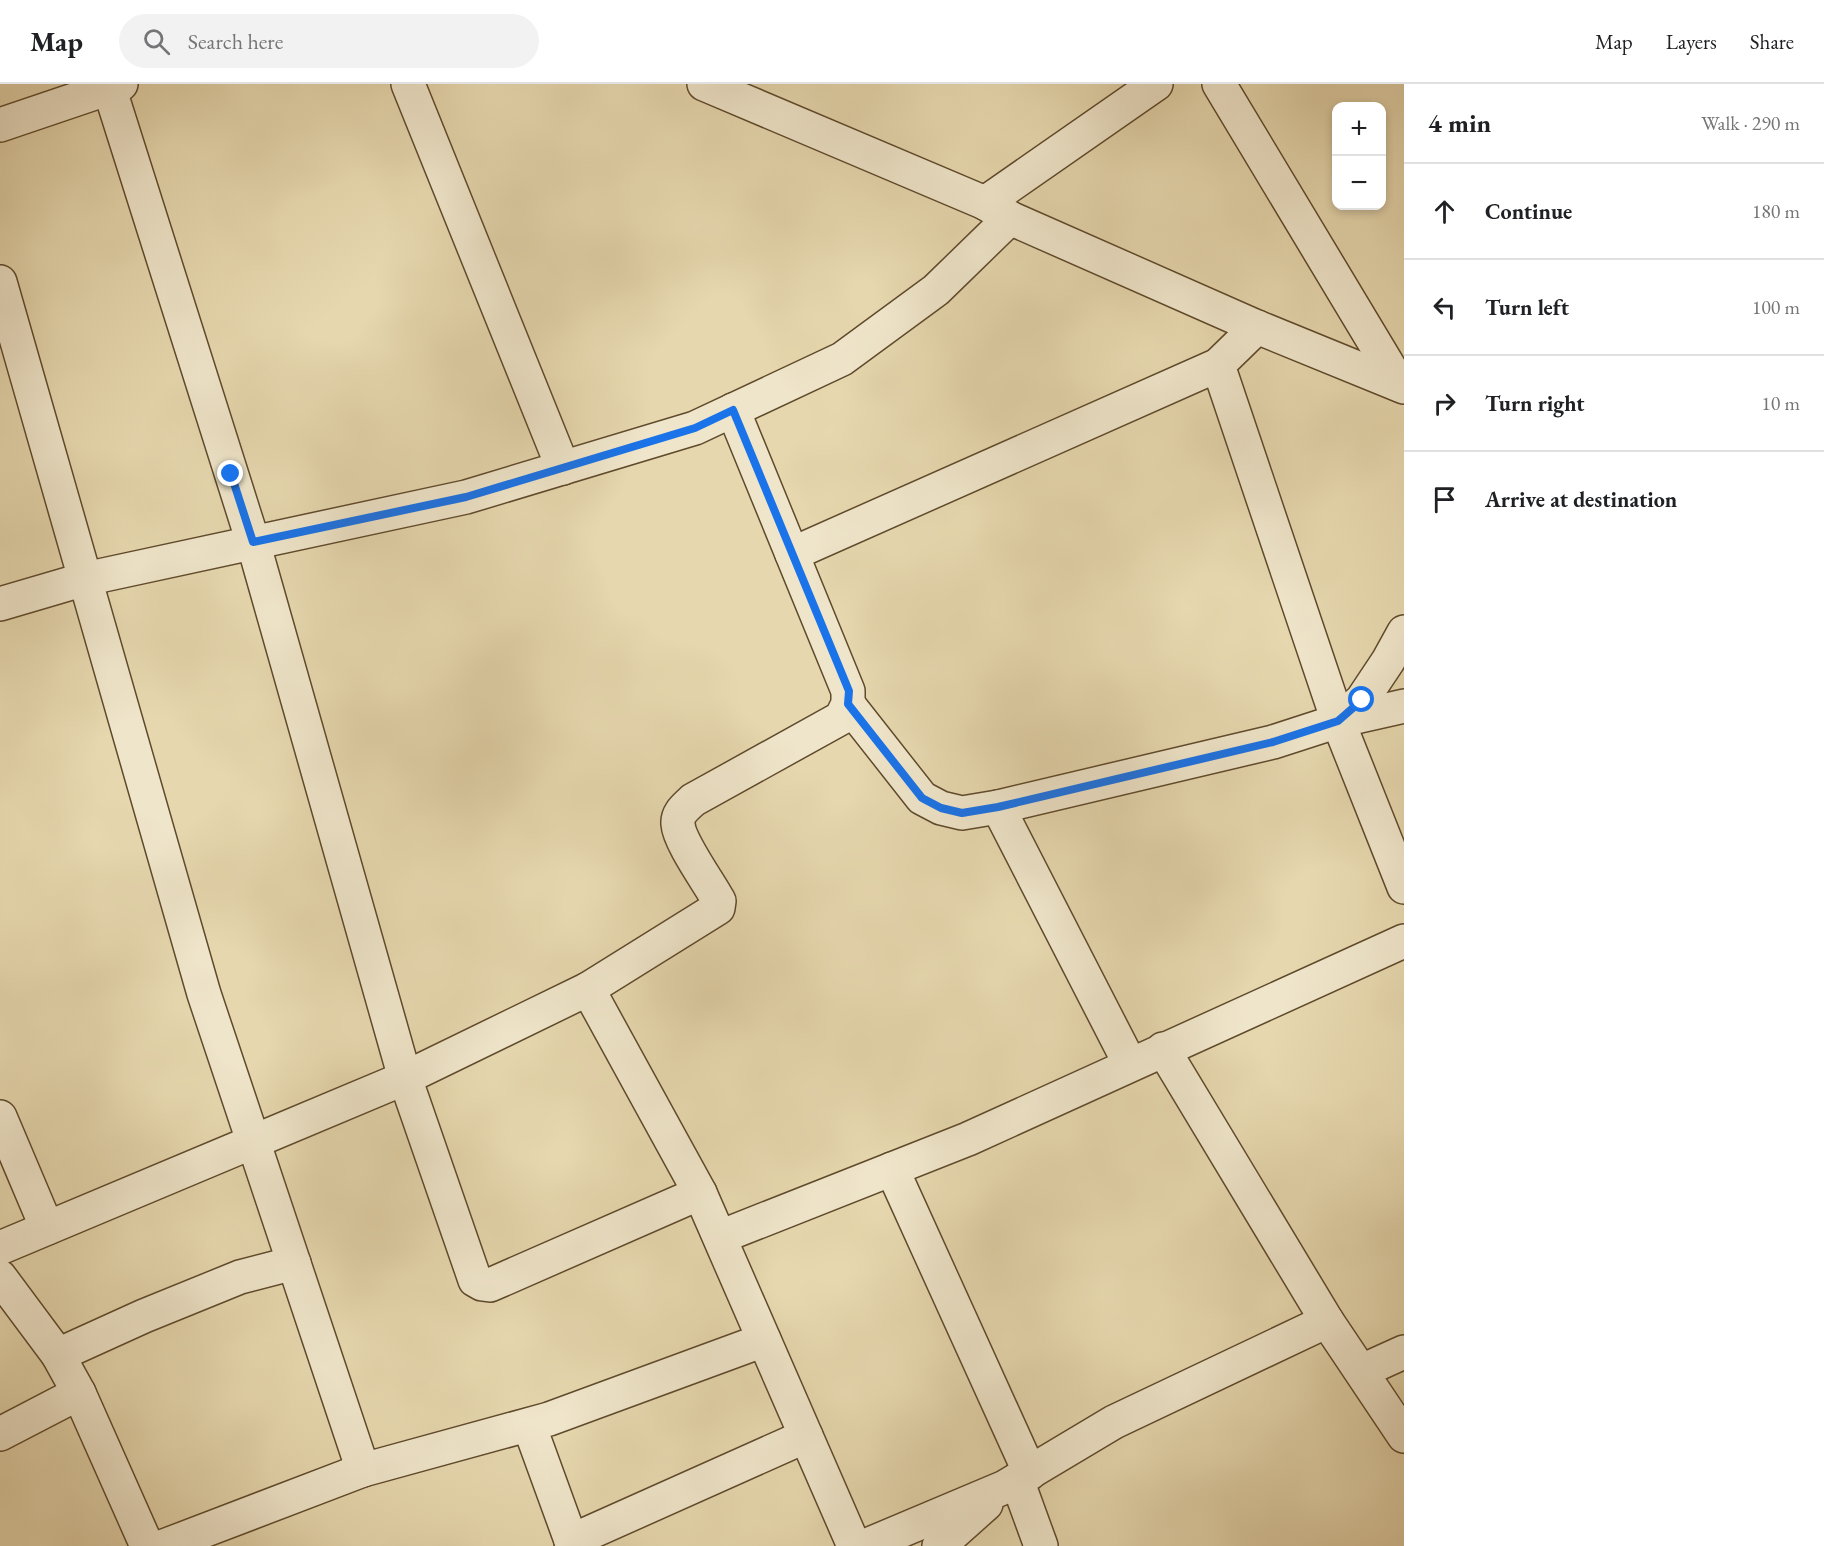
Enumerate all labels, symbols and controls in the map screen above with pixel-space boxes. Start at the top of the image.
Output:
search box [119,14,539,68]
text: Map [30,23,83,59]
icon: search [140,25,173,58]
text: Search here [188,27,283,56]
text: Map [1595,28,1633,55]
text: Layers [1666,28,1717,55]
text: Share [1750,28,1794,55]
map controls [1332,102,1386,210]
button: + [1332,102,1386,156]
text: 4 min [1428,106,1491,140]
text: Walk · 290 m [1701,110,1800,136]
button: − [1332,156,1386,210]
icon: ahead [1428,195,1461,228]
text: Continue [1485,197,1572,226]
text: 180 m [1752,198,1800,224]
icon: left [1428,291,1461,324]
text: Turn left [1485,293,1569,322]
text: 100 m [1752,294,1800,320]
icon: right [1428,387,1461,420]
text: Turn right [1485,389,1584,418]
text: 10 m [1761,390,1800,416]
route end [217,460,243,486]
icon: arrive [1428,483,1461,516]
text: Arrive at destination [1485,485,1677,514]
route start [1348,686,1374,712]

